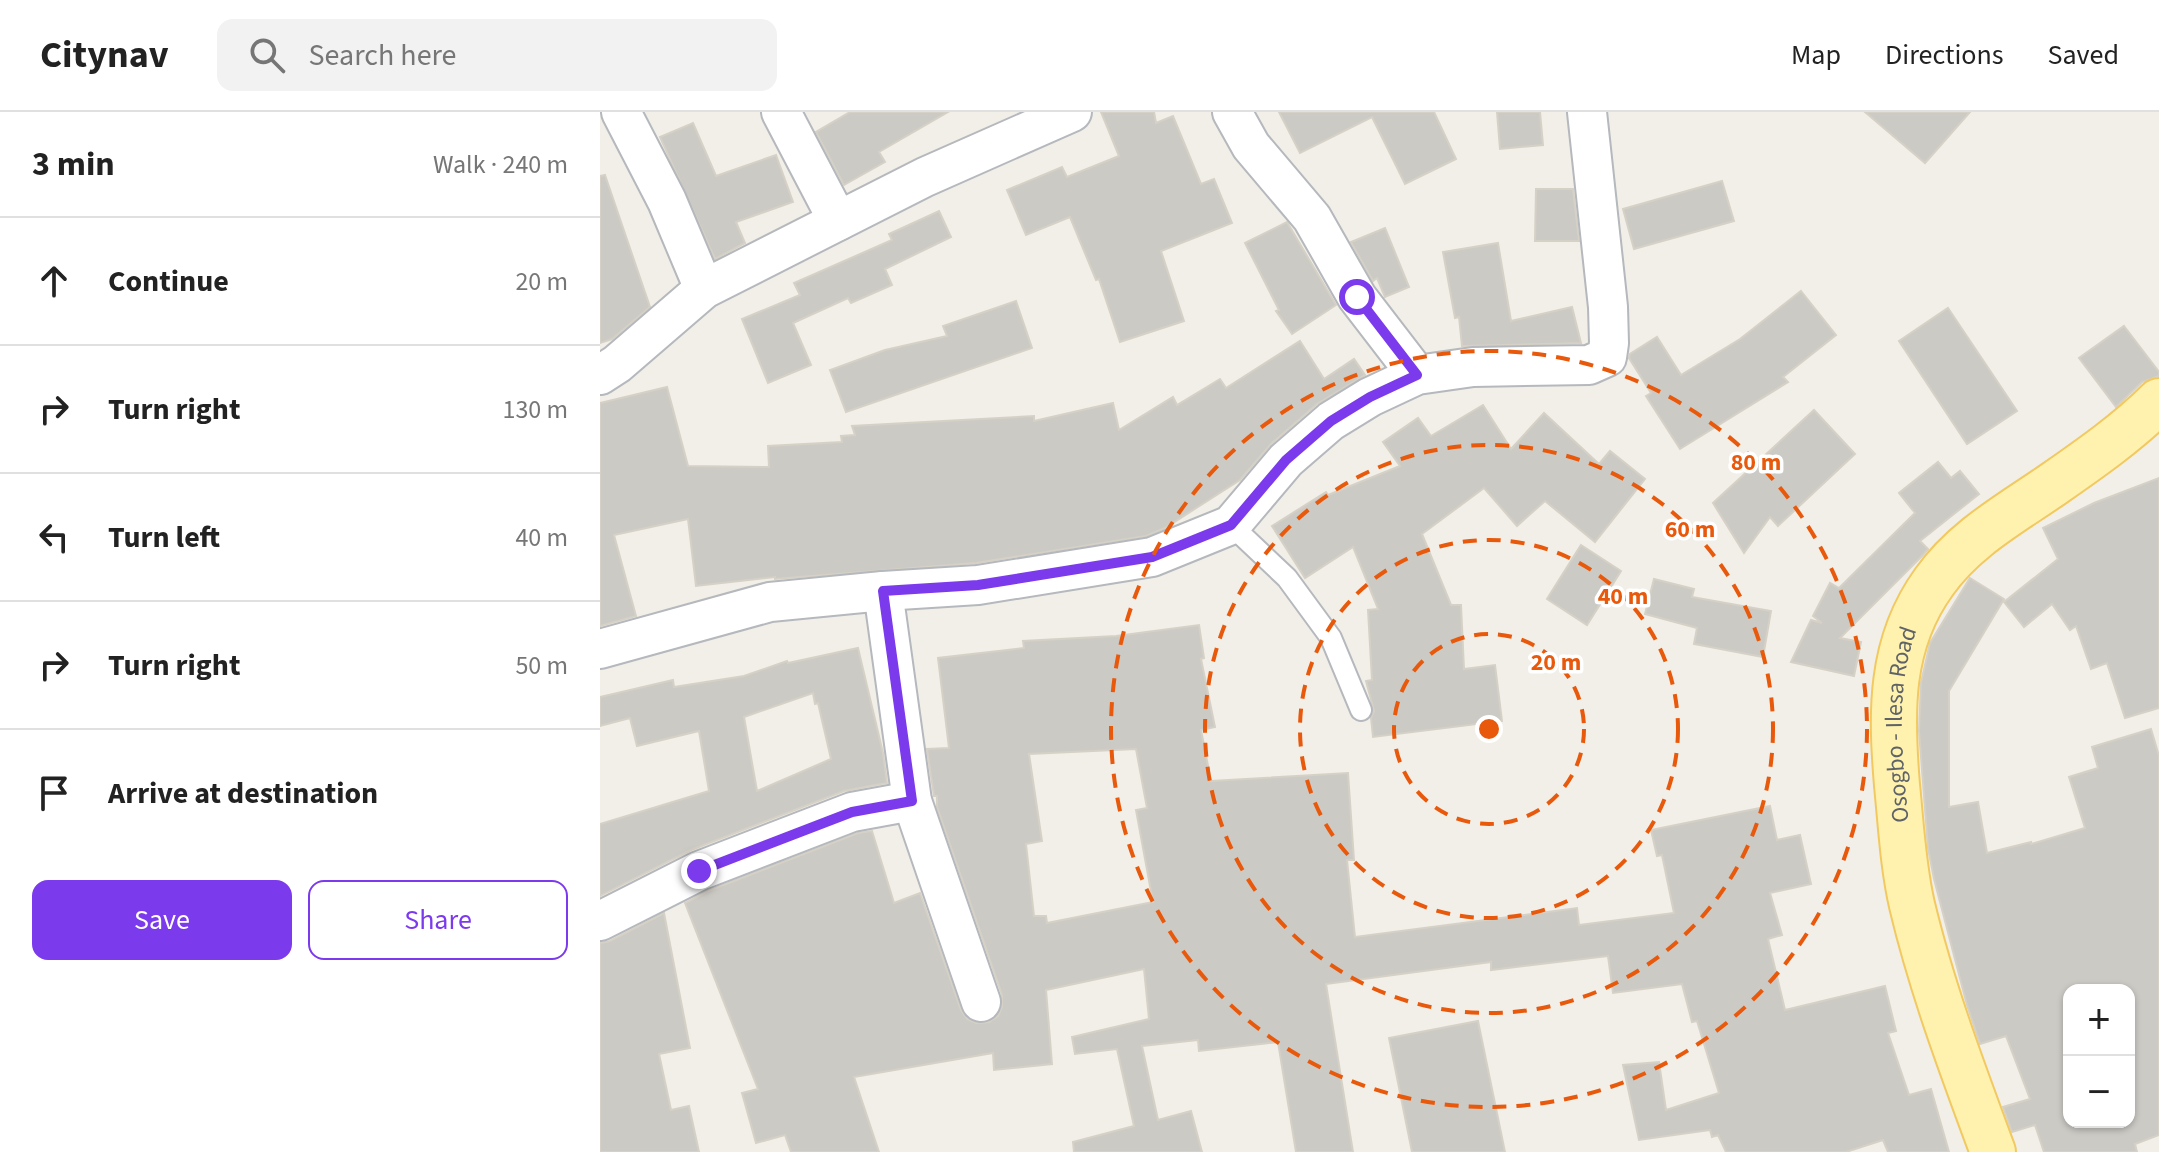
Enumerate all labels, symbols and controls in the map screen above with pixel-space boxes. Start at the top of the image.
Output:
search box [217,19,777,91]
text: Citynav [40,28,169,82]
icon: search [245,33,289,77]
text: Search here [309,34,457,77]
text: Map [1791,35,1841,75]
text: Directions [1885,35,2004,75]
text: Saved [2048,35,2119,75]
text: 3 min [32,140,115,189]
text: Walk · 240 m [433,146,568,183]
icon: ahead [32,259,76,303]
text: Continue [108,260,229,303]
text: 20 m [515,263,568,300]
route start [1339,279,1375,315]
icon: right [32,387,76,431]
text: Turn right [108,388,240,431]
text: 130 m [502,391,568,428]
text: 80 m [1731,445,1781,480]
text: 60 m [1665,512,1715,547]
icon: left [32,515,76,559]
text: Turn left [108,516,220,559]
text: 40 m [515,519,568,556]
text: 40 m [1598,579,1648,614]
street label: Osogbo - Ilesa Road [1877,622,1926,824]
icon: right [32,643,76,687]
text: Turn right [108,644,240,687]
text: 20 m [1531,645,1581,680]
text: 50 m [515,647,568,684]
centre of rings [1475,715,1503,743]
icon: arrive [32,771,76,815]
text: Arrive at destination [108,772,378,815]
route end [681,853,717,889]
button: Save [32,880,292,960]
button: Share [308,880,568,960]
map controls [2063,984,2135,1128]
button: + [2063,984,2135,1056]
button: − [2063,1056,2135,1128]

